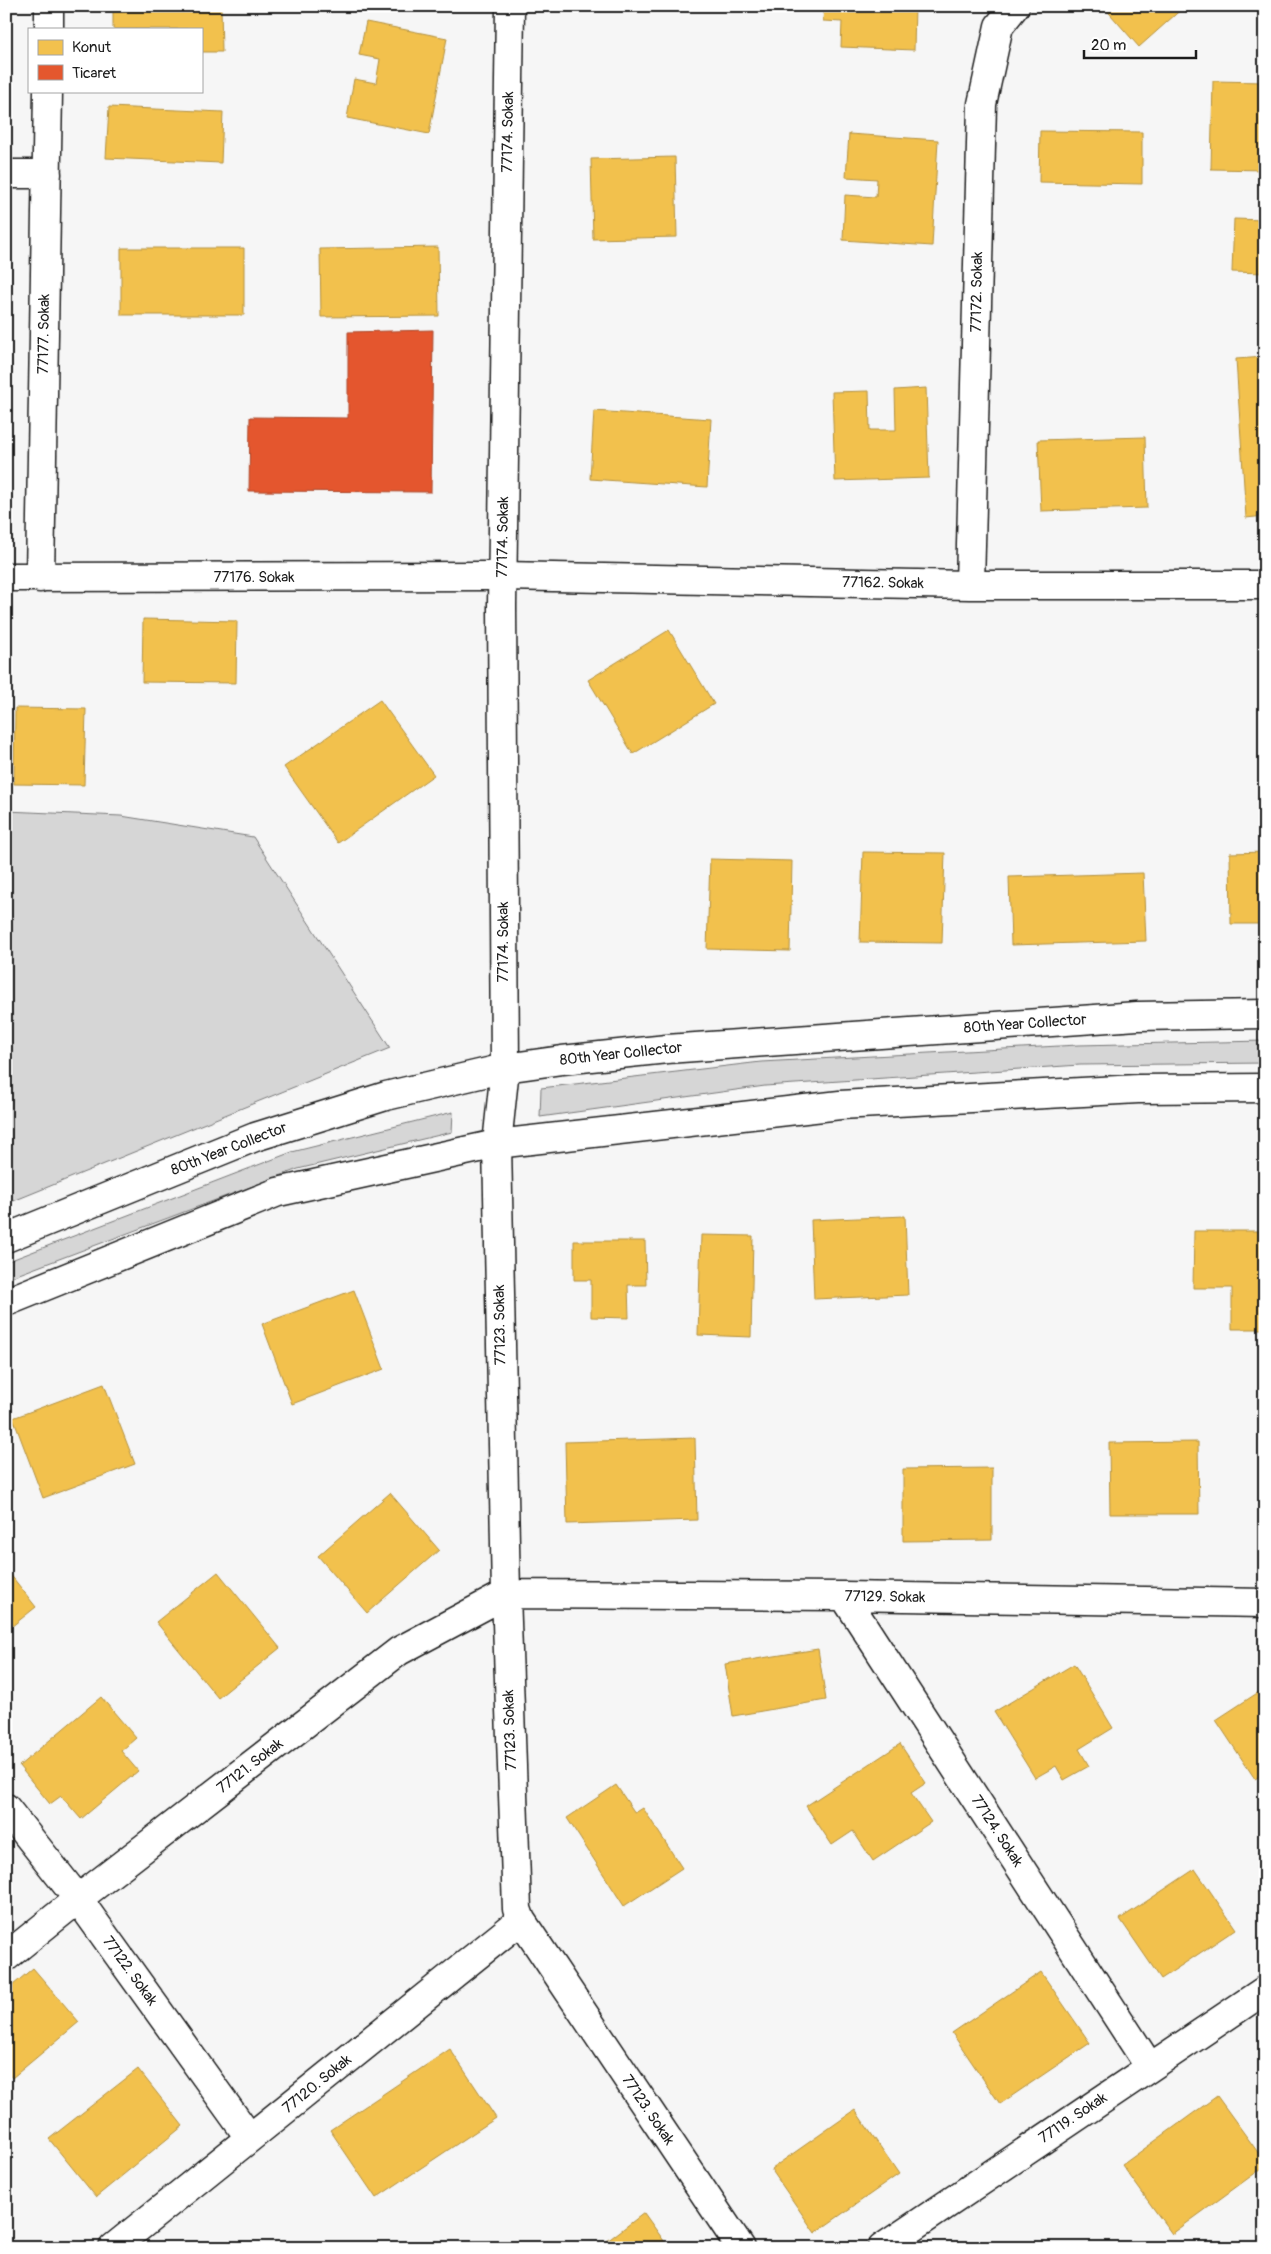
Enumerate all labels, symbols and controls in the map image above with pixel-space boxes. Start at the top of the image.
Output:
legend [28,28,202,92]
scale bar [1084,28,1196,60]
text: 20 m [1091,36,1126,55]
text: Konut [72,38,112,57]
text: Ticaret [72,64,117,83]
street label: 77174. Sokak [498,91,518,173]
street label: 77172. Sokak [967,251,987,333]
street label: 77177. Sokak [34,293,54,374]
street label: 77174. Sokak [493,496,513,578]
street label: 77176. Sokak [213,568,295,587]
street label: 77162. Sokak [842,573,925,593]
street label: 77174. Sokak [494,901,513,983]
street label: 80th Year Collector [963,1010,1088,1038]
street label: 80th Year Collector [559,1038,684,1070]
street label: 80th Year Collector [168,1118,290,1180]
street label: 77123. Sokak [490,1284,510,1366]
street label: 77129. Sokak [845,1587,926,1607]
street label: 77123. Sokak [499,1689,521,1771]
street label: 77121. Sokak [213,1734,287,1798]
street label: 77124. Sokak [967,1792,1028,1871]
street label: 77122. Sokak [98,1933,162,2010]
street label: 77120. Sokak [279,2050,356,2118]
street label: 77123. Sokak [618,2071,679,2149]
street label: 77119. Sokak [1035,2088,1111,2148]

